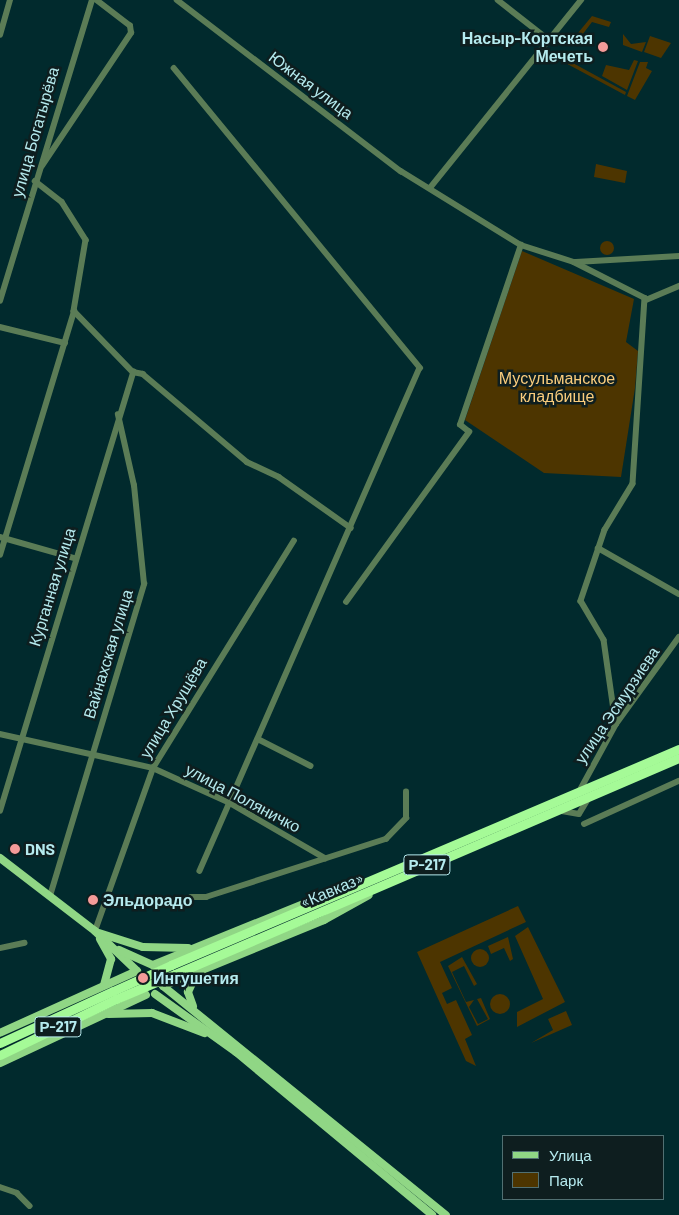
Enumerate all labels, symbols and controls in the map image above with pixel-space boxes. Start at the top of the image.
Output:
place label: Насыр-Кортская Мечеть [462,28,593,66]
marker: Насыр-Кортская Мечеть [597,41,609,53]
street label: Южная улица [265,47,357,123]
street label: улица Богатырёва [7,65,63,199]
park label: Мусульманское кладбище [499,368,615,406]
street label: Курганная улица [25,525,79,649]
street label: Вайнахская улица [79,587,137,721]
street label: улица Эсмурзиева [571,643,663,767]
street label: улица Хрущёва [135,654,211,762]
street label: улица Поляничко [182,760,304,836]
place label: DNS [25,839,55,859]
marker: DNS [9,843,21,855]
road number: Р-217 [403,852,451,878]
street label: «Кавказ» [297,868,367,912]
place label: Эльдорадо [103,890,193,910]
marker: Эльдорадо [87,894,99,906]
place label: Ингушетия [153,968,239,988]
marker: Ингушетия [137,972,149,984]
road number: Р-217 [34,1014,82,1040]
legend [502,1135,664,1200]
text: Улица [549,1146,592,1164]
text: Парк [549,1171,583,1189]

